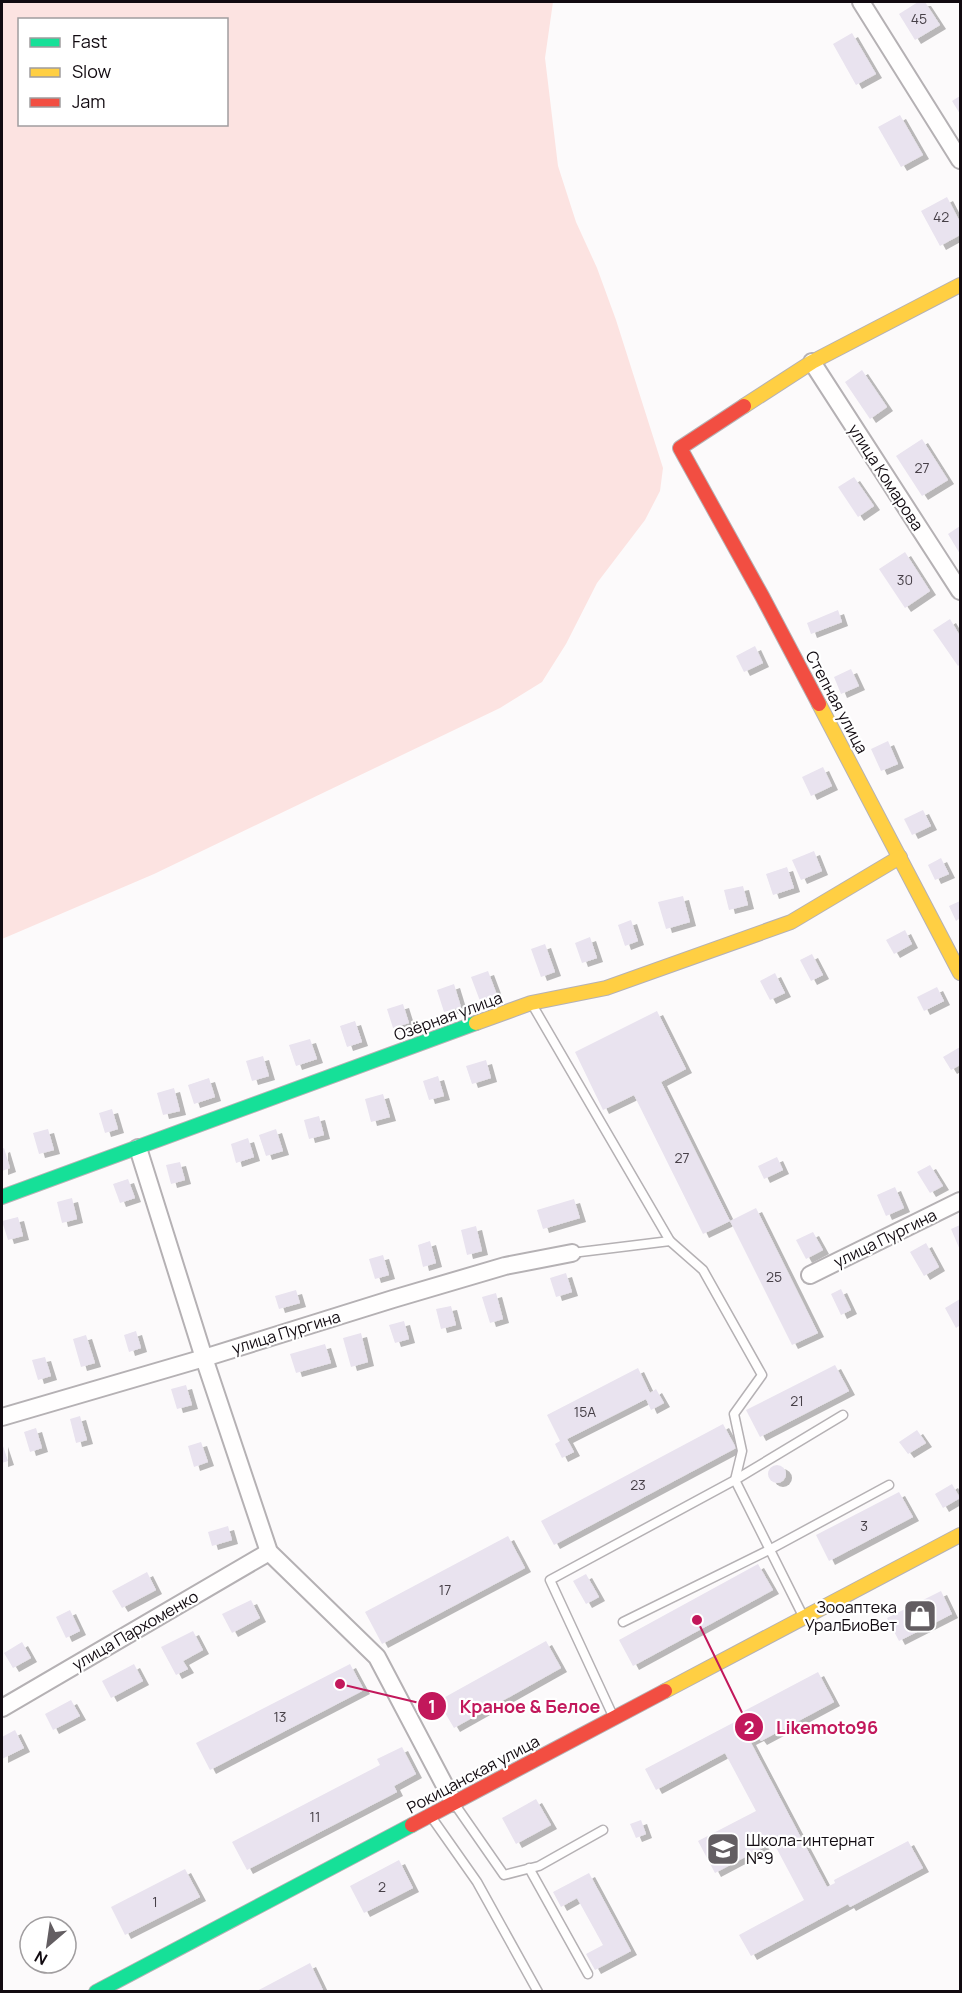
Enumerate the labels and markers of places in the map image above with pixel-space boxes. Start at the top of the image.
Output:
place label: Зооаптека УралБиоВет [805,1596,897,1636]
shop icon: Зооаптека УралБиоВет [902,1598,938,1634]
callout: Краное & Белое [417,1688,612,1724]
callout: Likemoto96 [734,1709,890,1745]
place label: Школа-интернат №9 [746,1829,875,1869]
school or university icon: Школа-интернат №9 [705,1831,741,1867]

